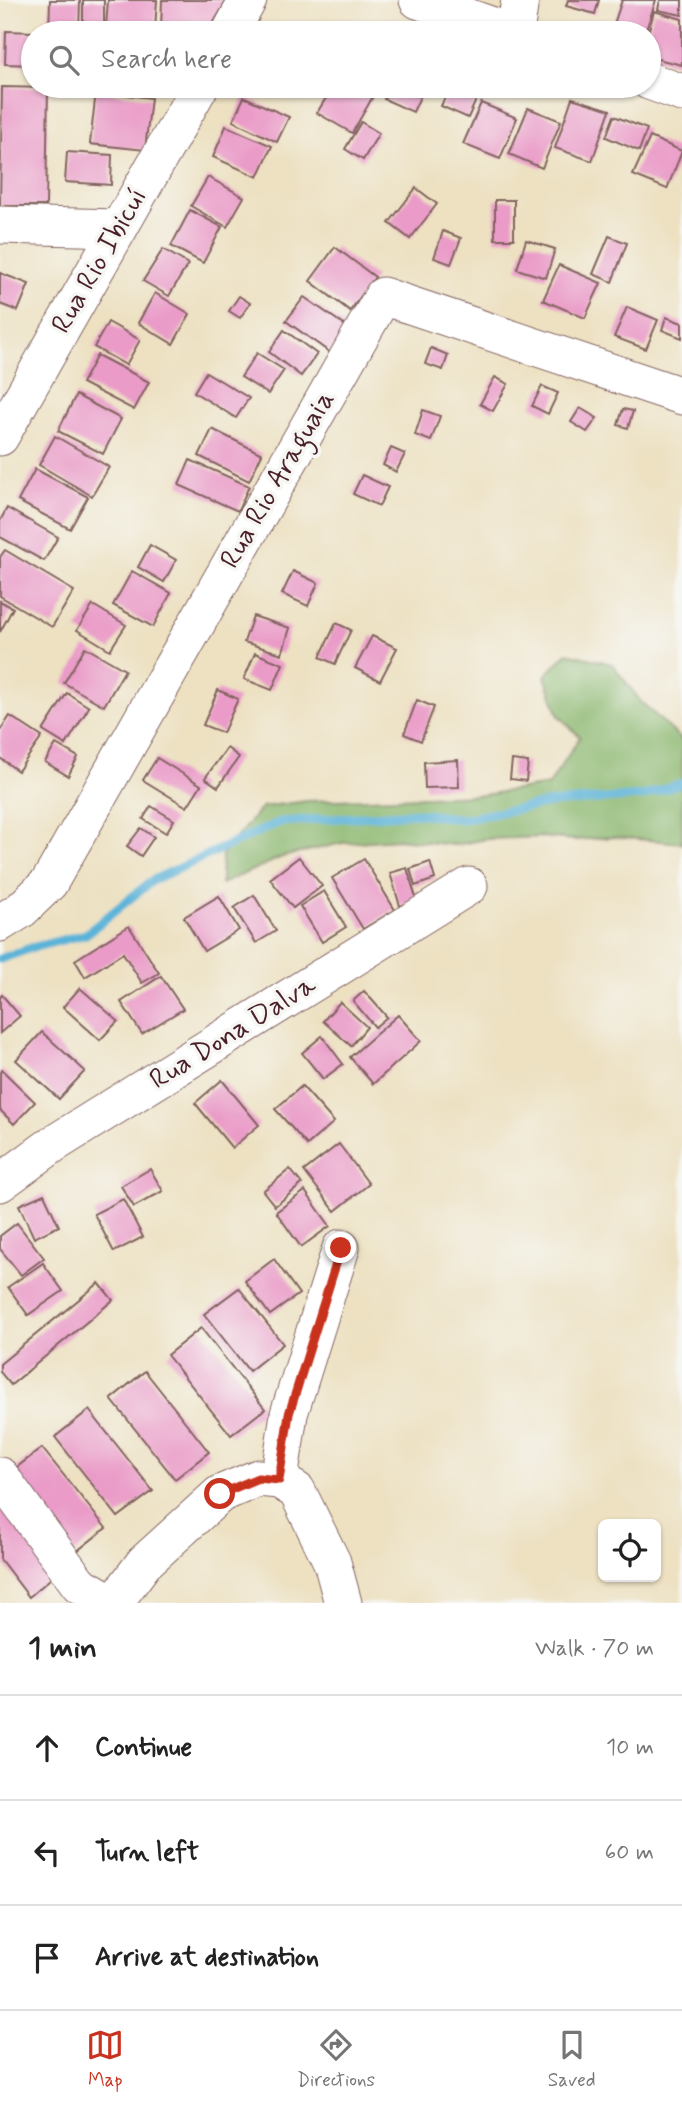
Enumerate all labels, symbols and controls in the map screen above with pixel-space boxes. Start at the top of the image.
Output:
search box [21,21,661,98]
icon: search [45,41,83,79]
text: Search here [101,43,232,77]
street label: Rua Rio Ibicuí [43,182,157,340]
street label: Rua Rio Araguaia [212,384,346,577]
street label: Rua Dona Dalva [143,967,323,1099]
route end [325,1232,356,1263]
route start [204,1478,235,1509]
map controls [598,1519,661,1582]
button: locate [598,1519,661,1582]
text: 1 min [28,1629,97,1668]
text: Walk · 70 m [535,1634,654,1664]
icon: ahead [28,1729,66,1767]
text: Continue [95,1731,192,1765]
text: 10 m [606,1733,654,1763]
icon: left [28,1834,66,1872]
text: Turn left [95,1836,199,1870]
text: 60 m [605,1838,654,1868]
icon: arrive [28,1939,66,1977]
text: Arrive at destination [95,1941,319,1975]
tab: Map [86,2026,124,2093]
tab: Directions [297,2026,375,2093]
tab: Saved [548,2026,596,2093]

